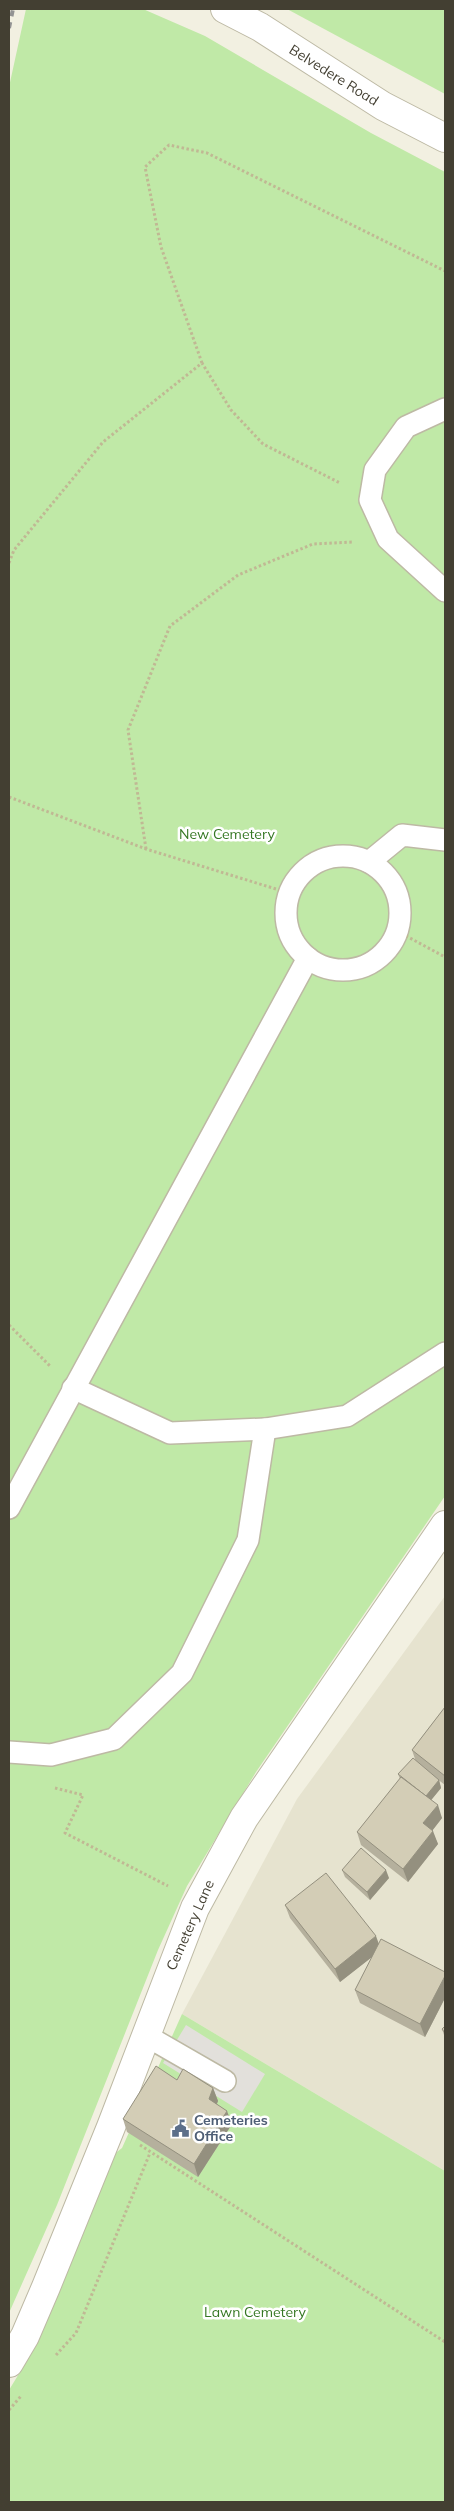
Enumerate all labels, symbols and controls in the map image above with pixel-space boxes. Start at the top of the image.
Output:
street label: Belvedere Road [286,40,382,110]
park label: New Cemetery [179,825,275,843]
street label: Cemetery Lane [162,1877,218,1973]
place label: Cemeteries Office [194,2111,268,2145]
public building icon: Cemeteries Office [170,2118,190,2138]
park label: Lawn Cemetery [204,2303,307,2321]

